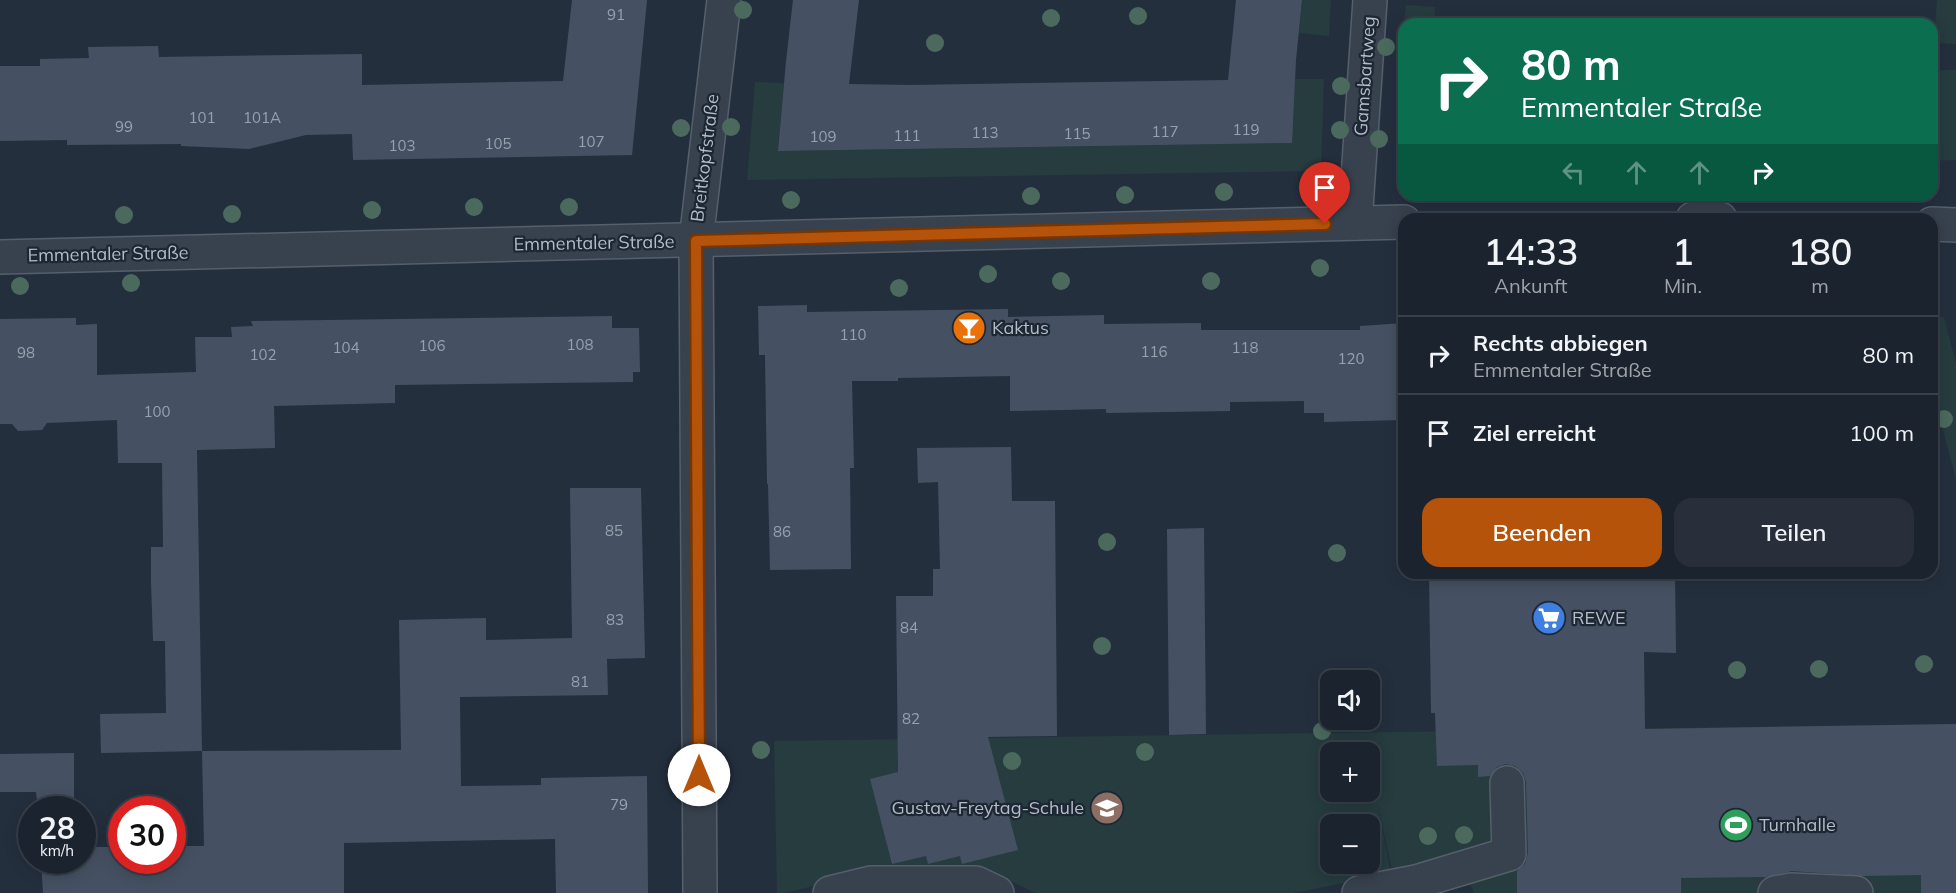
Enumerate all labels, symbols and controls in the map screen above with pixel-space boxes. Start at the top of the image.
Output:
house number: 91 [607,5,625,24]
street label: Gamsbartweg [1349,15,1380,137]
text: 80 m [1521,38,1621,91]
icon: right [1422,42,1500,120]
text: Emmentaler Straße [1521,90,1762,124]
street label: Breitkopfstraße [685,93,724,223]
house number: 101 [188,108,216,127]
house number: 101A [243,108,281,127]
house number: 99 [115,117,133,136]
house number: 119 [1232,120,1260,139]
house number: 117 [1151,122,1179,141]
house number: 113 [971,123,999,142]
house number: 115 [1063,124,1091,143]
house number: 111 [893,126,921,145]
house number: 109 [809,127,837,146]
house number: 107 [577,132,605,151]
house number: 105 [484,134,512,153]
house number: 103 [388,136,416,155]
icon: left [1557,156,1590,189]
icon: ahead [1620,156,1653,189]
icon: ahead [1683,156,1716,189]
icon: right [1746,156,1779,189]
pin [1299,162,1350,224]
icon: arrive [1308,171,1341,204]
text: 14:33 [1484,229,1578,274]
text: 1 [1672,229,1694,274]
text: 180 [1788,229,1852,274]
street label: Emmentaler Straße [513,230,675,255]
street label: Emmentaler Straße [27,241,189,266]
text: Ankunft [1494,273,1568,298]
text: Min. [1664,273,1702,298]
text: m [1811,273,1829,298]
bar icon: Kaktus [951,310,987,346]
place label: Kaktus [992,316,1049,339]
house number: 110 [839,325,867,344]
text: Rechts abbiegen [1473,329,1648,357]
house number: 108 [566,335,594,354]
house number: 106 [418,336,446,355]
house number: 104 [332,338,360,357]
house number: 118 [1231,338,1259,357]
icon: right [1422,339,1455,372]
text: 80 m [1863,341,1914,369]
house number: 116 [1140,342,1168,361]
house number: 98 [17,343,35,362]
house number: 102 [249,345,277,364]
house number: 120 [1337,349,1365,368]
text: Emmentaler Straße [1473,357,1652,382]
house number: 100 [143,402,171,421]
icon: arrive [1422,417,1455,450]
text: Ziel erreicht [1473,419,1596,447]
text: 100 m [1849,419,1914,447]
button: Beenden [1422,498,1662,567]
button: Teilen [1674,498,1914,567]
house number: 85 [605,521,623,540]
house number: 86 [773,522,791,541]
supermarket icon: REWE [1531,600,1567,636]
place label: REWE [1572,606,1626,629]
house number: 83 [606,610,624,629]
house number: 84 [900,618,918,637]
map controls [1320,670,1380,874]
button: sound [1320,670,1380,730]
house number: 81 [571,672,589,691]
house number: 82 [902,709,920,728]
button: + [1320,742,1380,802]
position arrow [667,743,731,807]
school or university icon: Gustav-Freytag-Schule [1089,790,1125,826]
house number: 79 [610,795,628,814]
speed limit sign: 30 [108,796,186,874]
place label: Gustav-Freytag-Schule [892,796,1084,819]
sports icon: Turnhalle [1718,807,1754,843]
text: 28 [39,809,75,847]
place label: Turnhalle [1759,813,1836,836]
button: − [1320,814,1380,874]
text: km/h [40,841,74,860]

